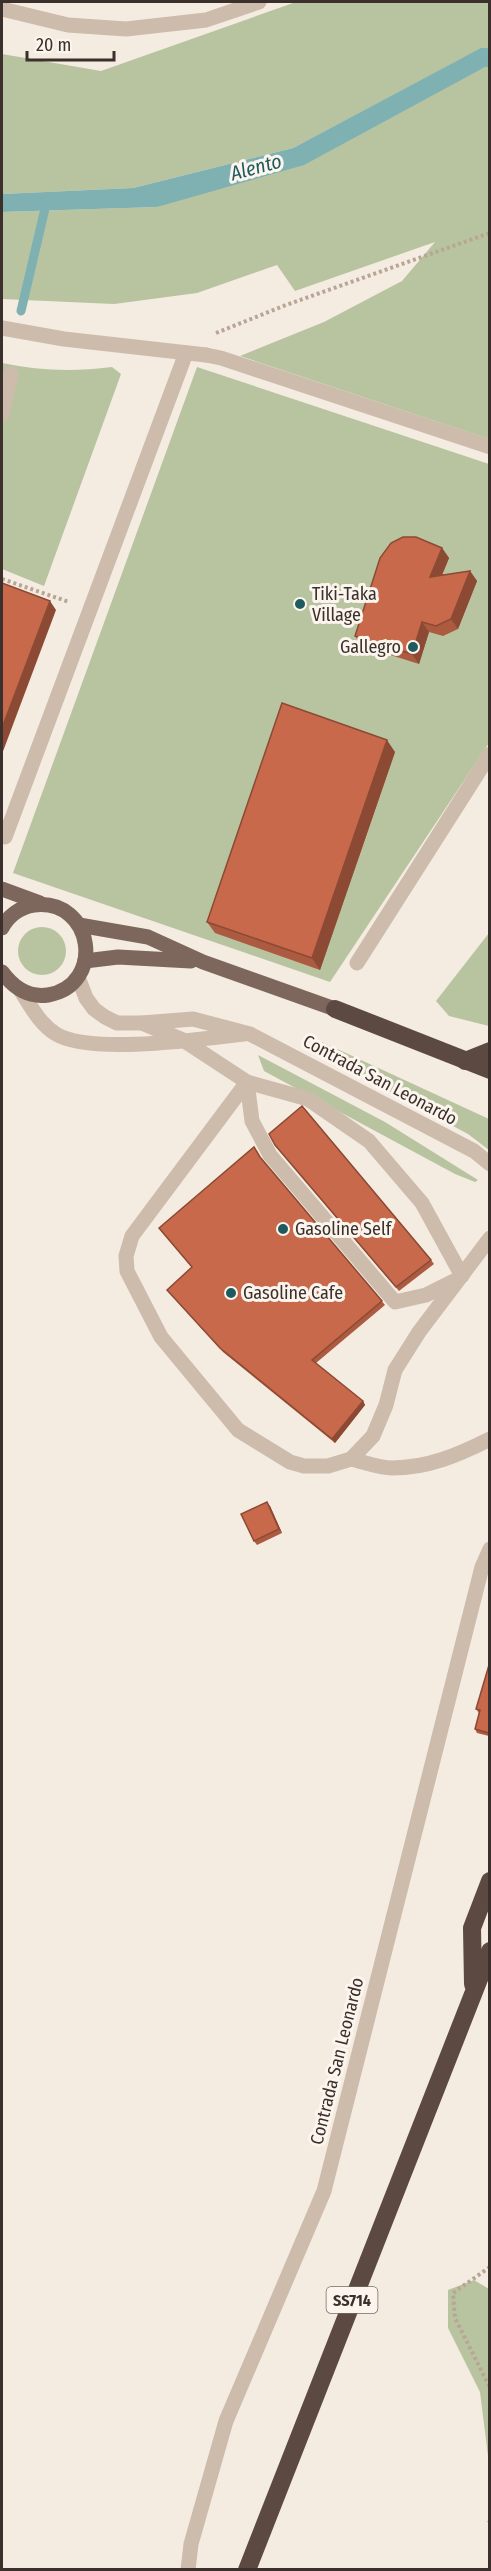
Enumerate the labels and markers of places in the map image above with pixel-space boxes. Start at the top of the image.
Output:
place label: Tiki-Taka Village [312,583,377,626]
marker: Tiki-Taka Village [293,597,307,611]
place label: Gallegro [340,636,401,658]
marker: Gallegro [406,640,420,654]
place label: Gasoline Self [295,1218,393,1240]
marker: Gasoline Self [276,1222,290,1236]
place label: Gasoline Cafe [243,1282,343,1304]
marker: Gasoline Cafe [224,1286,238,1300]

